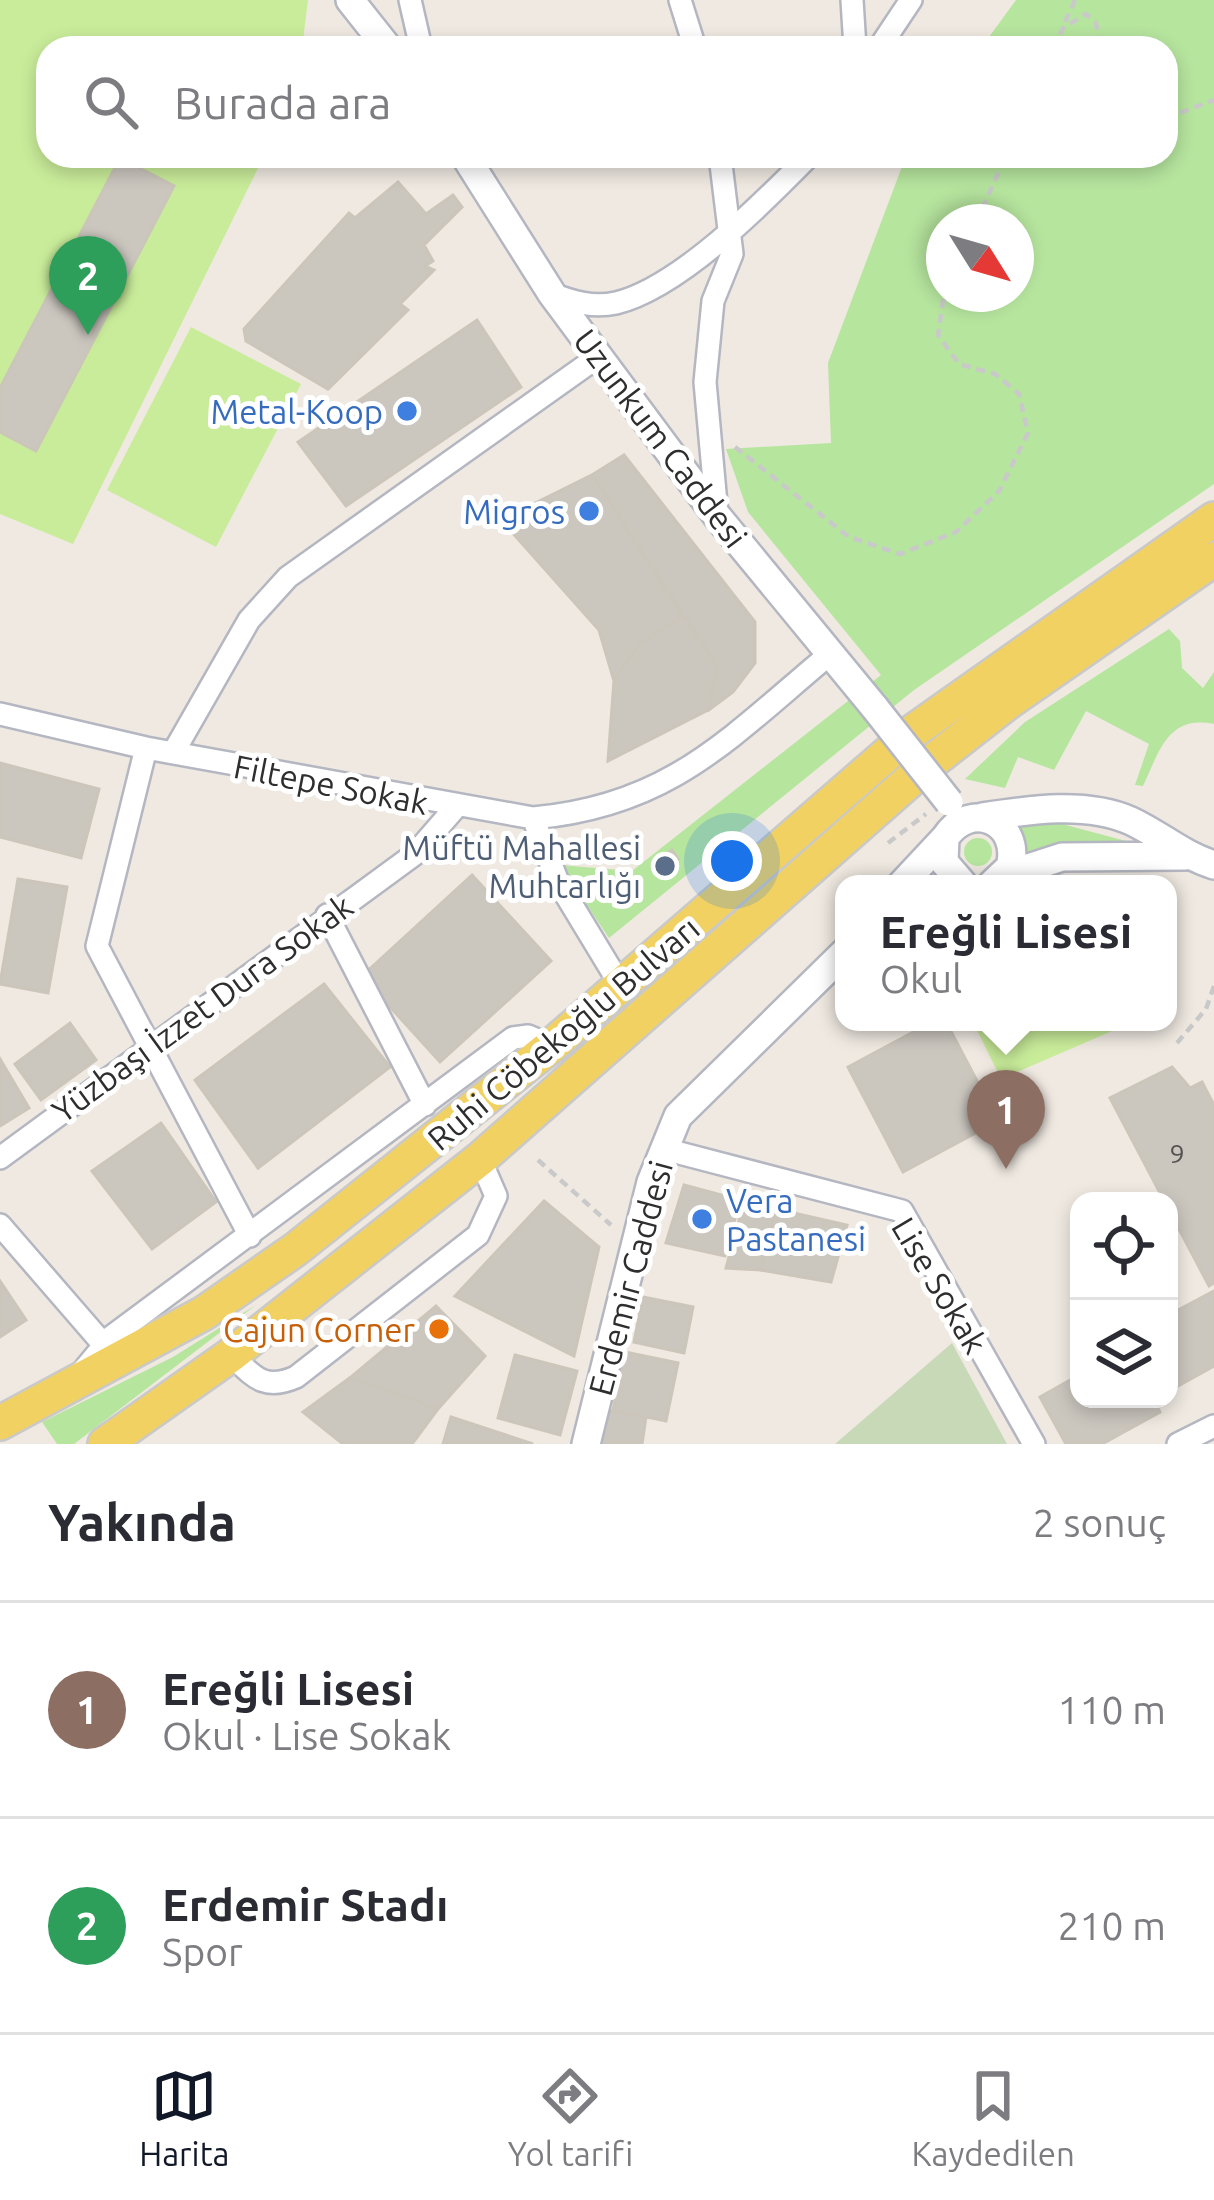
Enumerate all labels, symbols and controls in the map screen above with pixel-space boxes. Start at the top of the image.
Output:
search box [36,36,1178,168]
icon: search [78,69,144,135]
text: Burada ara [174,77,391,128]
north arrow [926,204,1034,312]
pin: 2 [49,236,127,335]
street label: Uzunkum Caddesi [567,322,755,554]
place label: Metal-Koop [210,393,383,430]
marker: Metal-Koop [394,398,420,424]
place label: Migros [463,493,565,530]
marker: Migros [576,498,602,524]
street label: Filtepe Sokak [231,747,432,821]
place label: Müftü Mahallesi Muhtarlığı [402,829,641,904]
your location [702,831,762,891]
marker: Müftü Mahallesi Muhtarlığı [652,853,678,879]
popup [835,875,1177,1031]
street label: Yüzbaşı İzzet Dura Sokak [45,887,359,1129]
text: Ereğli Lisesi [880,906,1132,957]
street label: Ruhi Cöbekoğlu Bulvarı [420,909,706,1157]
text: Okul [880,957,962,1000]
pin: 1 [967,1070,1045,1169]
house number: 9 [1169,1138,1185,1168]
street label: Erdemir Caddesi [581,1157,679,1399]
place label: Vera Pastanesi [726,1182,866,1257]
map controls [1070,1192,1178,1408]
button: locate [1070,1192,1178,1300]
marker: Vera Pastanesi [689,1206,715,1232]
street label: Lise Sokak [885,1210,995,1360]
button: layers [1070,1300,1178,1408]
place label: Cajun Corner [223,1311,415,1348]
marker: Cajun Corner [426,1316,452,1342]
text: Yakında [48,1493,236,1551]
text: 2 sonuç [1033,1501,1166,1544]
text: Ereğli Lisesi [162,1663,414,1714]
text: 1 [76,1688,98,1731]
text: 110 m [1057,1688,1166,1731]
text: Okul · Lise Sokak [162,1714,451,1757]
text: Erdemir Stadı [162,1879,448,1930]
text: 2 [76,1904,98,1947]
text: 210 m [1057,1904,1166,1947]
text: Spor [162,1930,243,1973]
tab: Harita [139,2063,230,2172]
tab: Yol tarifi [508,2063,633,2172]
tab: Kaydedilen [911,2063,1075,2172]

